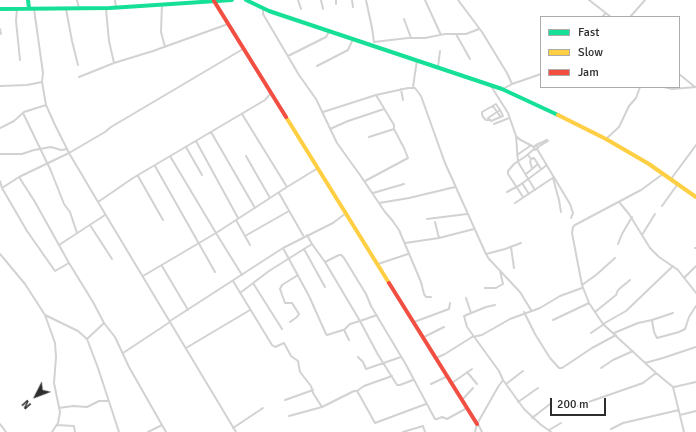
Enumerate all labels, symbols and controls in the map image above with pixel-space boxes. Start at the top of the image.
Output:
legend [540,16,680,88]
text: Fast [578,25,599,40]
text: Slow [578,45,603,60]
text: Jam [578,65,599,80]
north arrow [16,376,56,416]
scale bar [552,390,608,416]
text: N [19,397,34,412]
text: 200 m [557,397,589,412]

